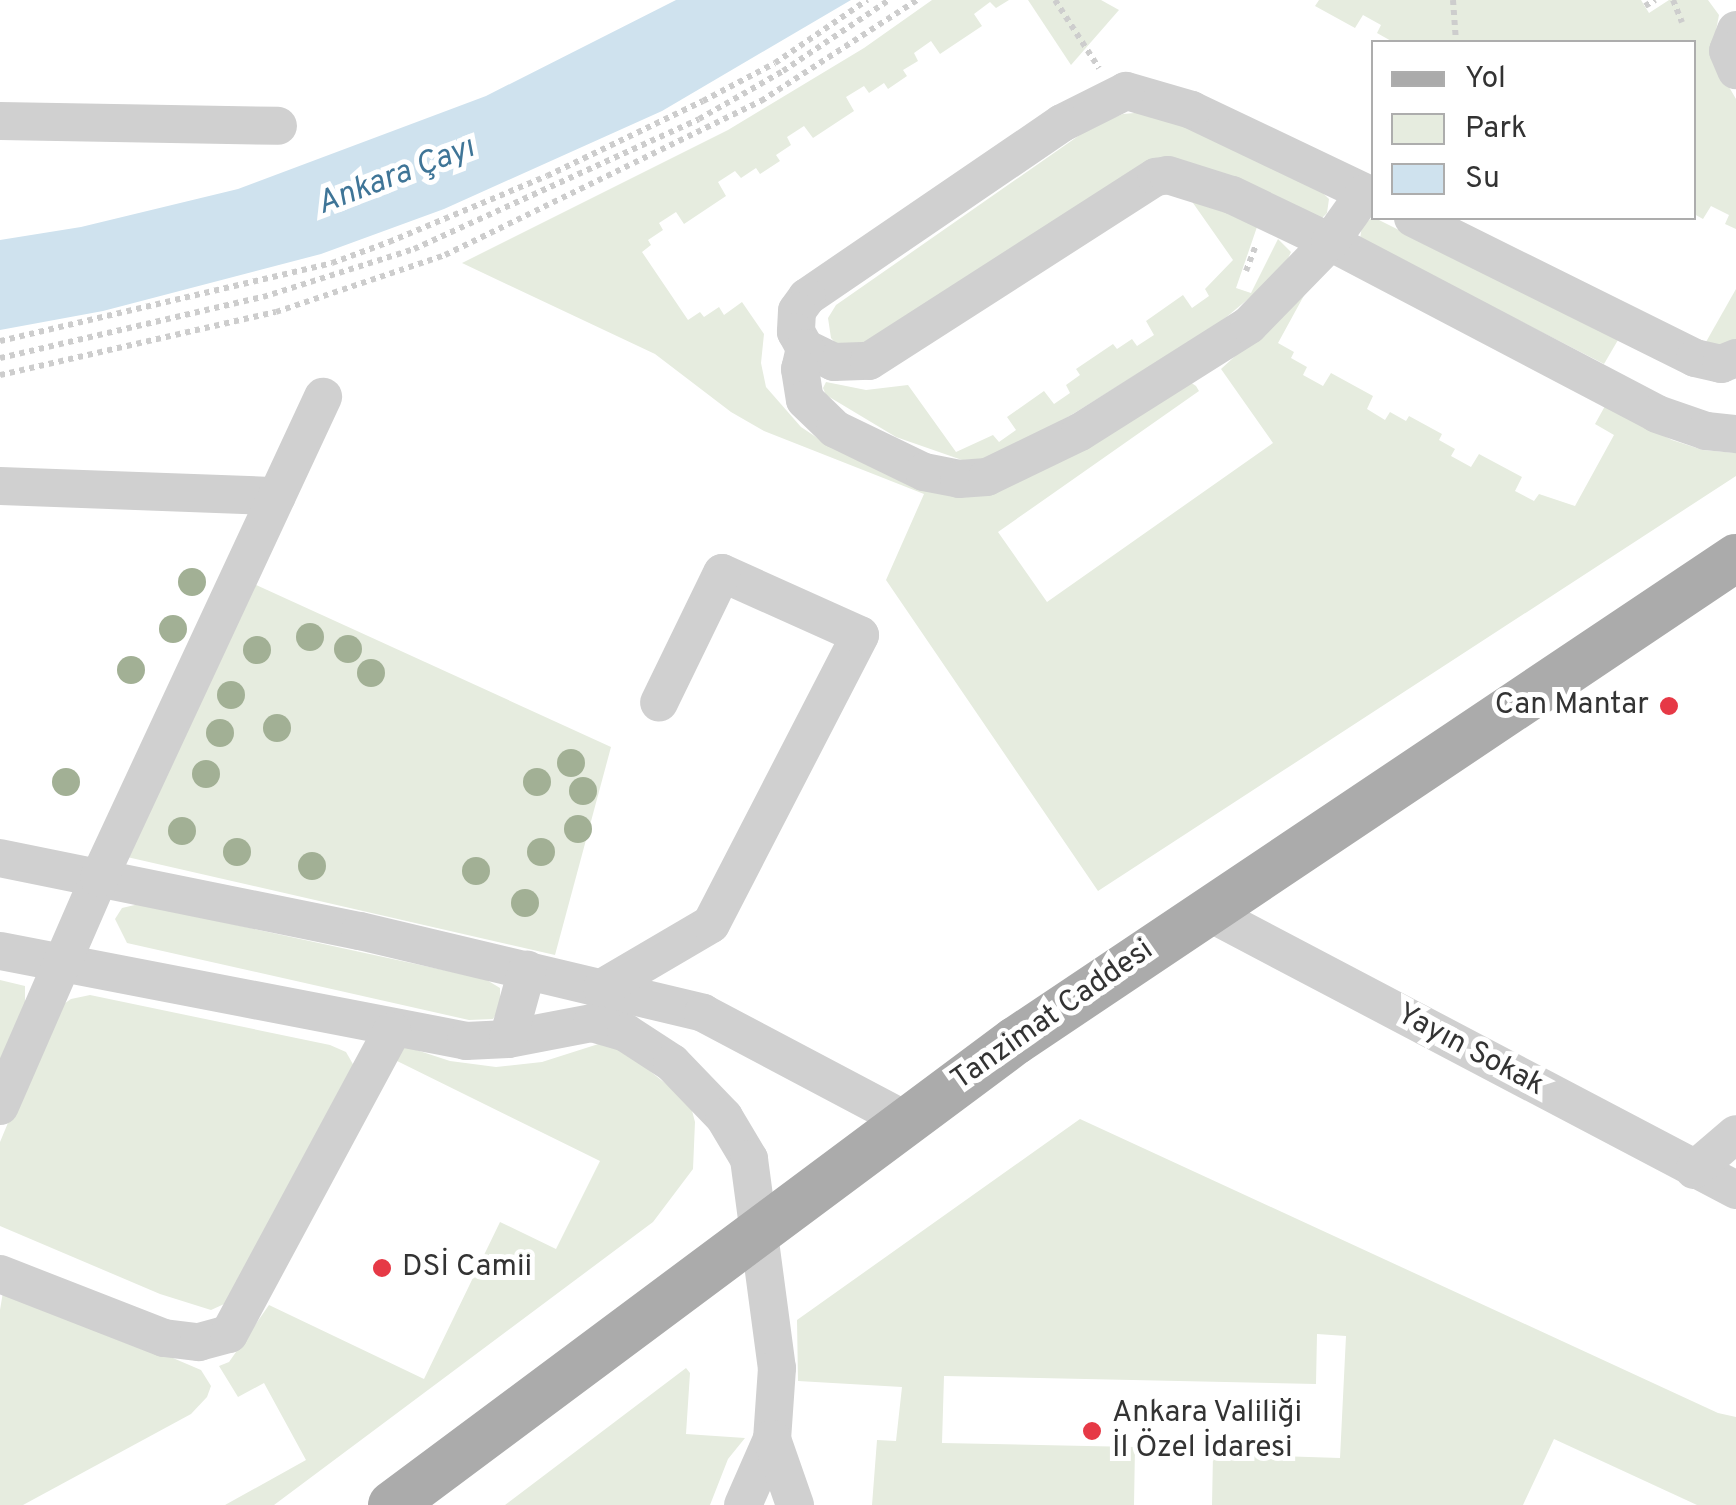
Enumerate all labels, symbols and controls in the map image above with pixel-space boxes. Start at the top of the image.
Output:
legend [1371,40,1696,220]
text: Yol [1465,61,1506,98]
text: Park [1465,111,1527,148]
water label: Ankara Çayı [312,129,480,225]
text: Su [1465,161,1500,198]
place label: Can Mantar [1495,688,1649,724]
marker: Can Mantar [1658,695,1680,717]
street label: Tanzimat Caddesi [945,933,1161,1099]
street label: Yayın Sokak [1390,997,1550,1105]
place label: DSİ Camii [402,1250,532,1286]
marker: DSİ Camii [371,1257,393,1279]
place label: Ankara Valiliği İl Özel İdaresi [1112,1396,1303,1466]
marker: Ankara Valiliği İl Özel İdaresi [1081,1420,1103,1442]

